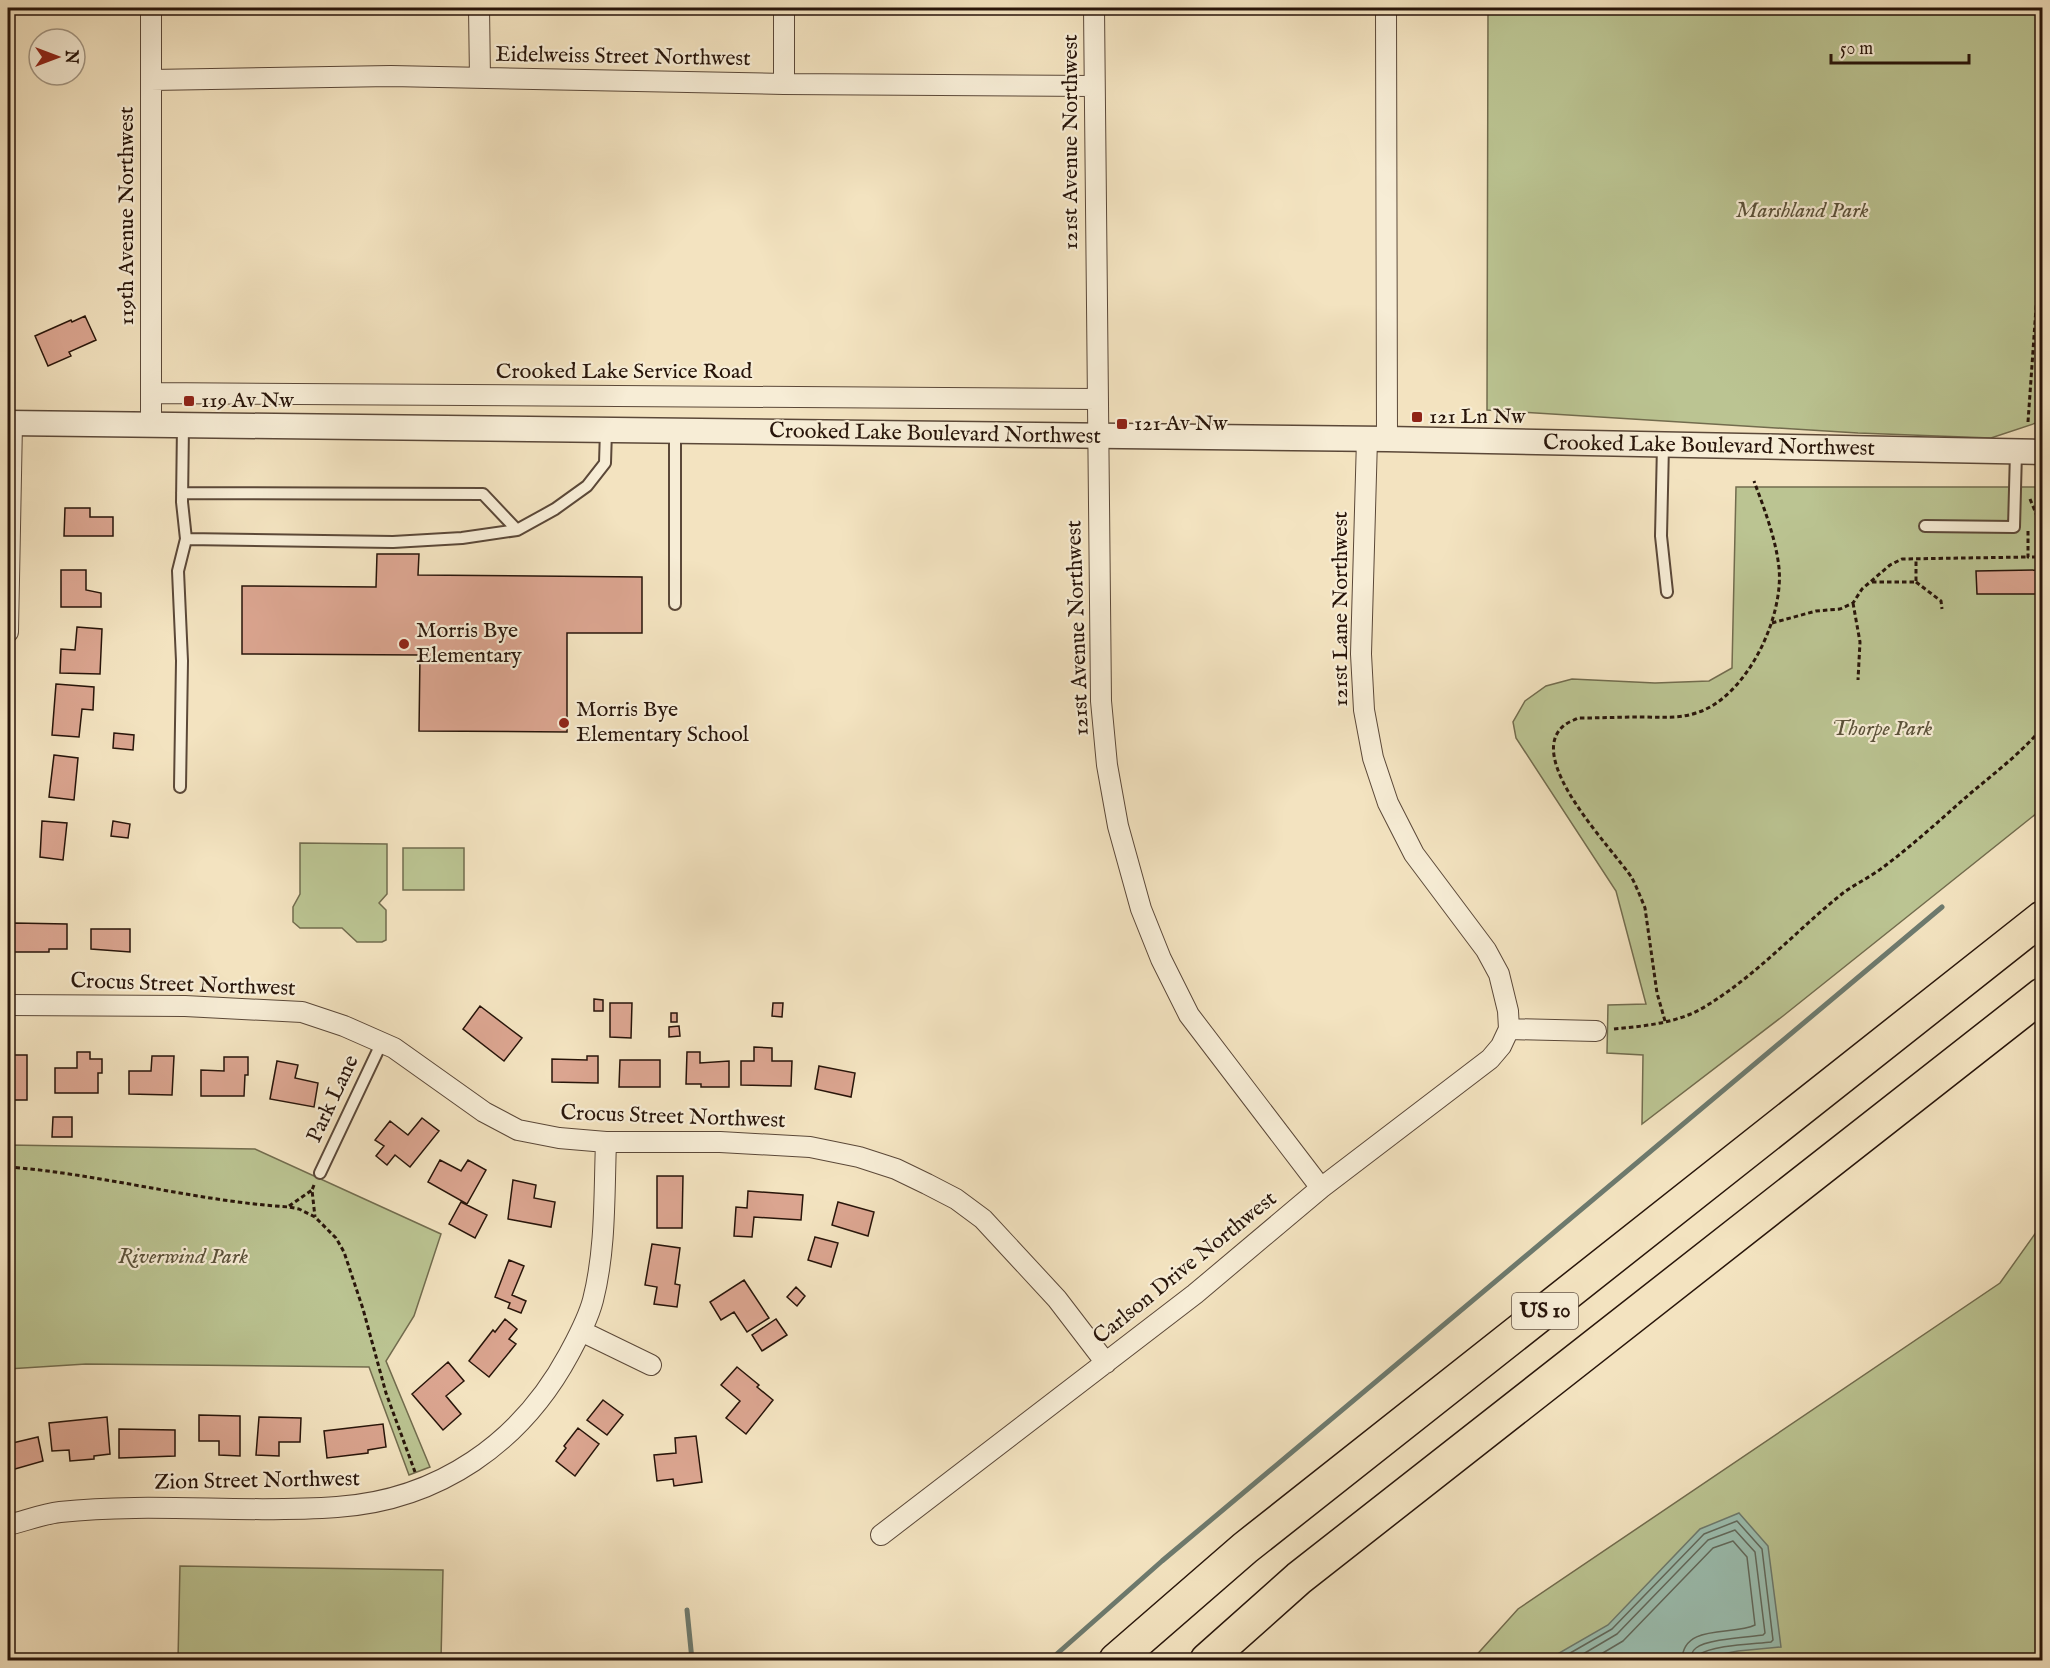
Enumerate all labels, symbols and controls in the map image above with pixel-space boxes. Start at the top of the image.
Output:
north arrow [27,27,87,87]
scale bar [1831,27,1969,65]
street label: 121st Avenue Northwest [1057,34,1085,250]
text: 50 m [1840,38,1873,61]
street label: Eidelweiss Street Northwest [495,41,751,73]
text: N [60,49,80,64]
street label: 119th Avenue Northwest [113,106,141,326]
park label: Marshland Park [1736,197,1869,225]
street label: Crooked Lake Service Road [496,358,752,386]
place label: 119 Av Nw [201,387,294,415]
marker: 119 Av Nw [182,394,196,408]
place label: 121 Ln Nw [1429,403,1526,431]
place label: 121 Av Nw [1134,410,1228,438]
marker: 121 Ln Nw [1410,410,1424,424]
street label: Crooked Lake Boulevard Northwest [769,417,1102,451]
marker: 121 Av Nw [1115,417,1129,431]
street label: Crooked Lake Boulevard Northwest [1543,429,1876,463]
street label: 121st Lane Northwest [1327,511,1355,707]
street label: 121st Avenue Northwest [1060,519,1096,736]
place label: Morris Bye Elementary [416,617,522,670]
marker: Morris Bye Elementary [397,637,411,651]
place label: Morris Bye Elementary School [576,696,749,749]
park label: Thorpe Park [1832,715,1932,743]
marker: Morris Bye Elementary School [557,716,571,730]
street label: Crocus Street Northwest [70,967,297,1003]
street label: Park Lane [301,1051,365,1147]
street label: Crocus Street Northwest [560,1099,787,1135]
street label: Carlson Drive Northwest [1087,1185,1283,1351]
park label: Riverwind Park [118,1243,248,1271]
road number: US 10 [1512,1293,1578,1329]
street label: Zion Street Northwest [154,1465,361,1497]

